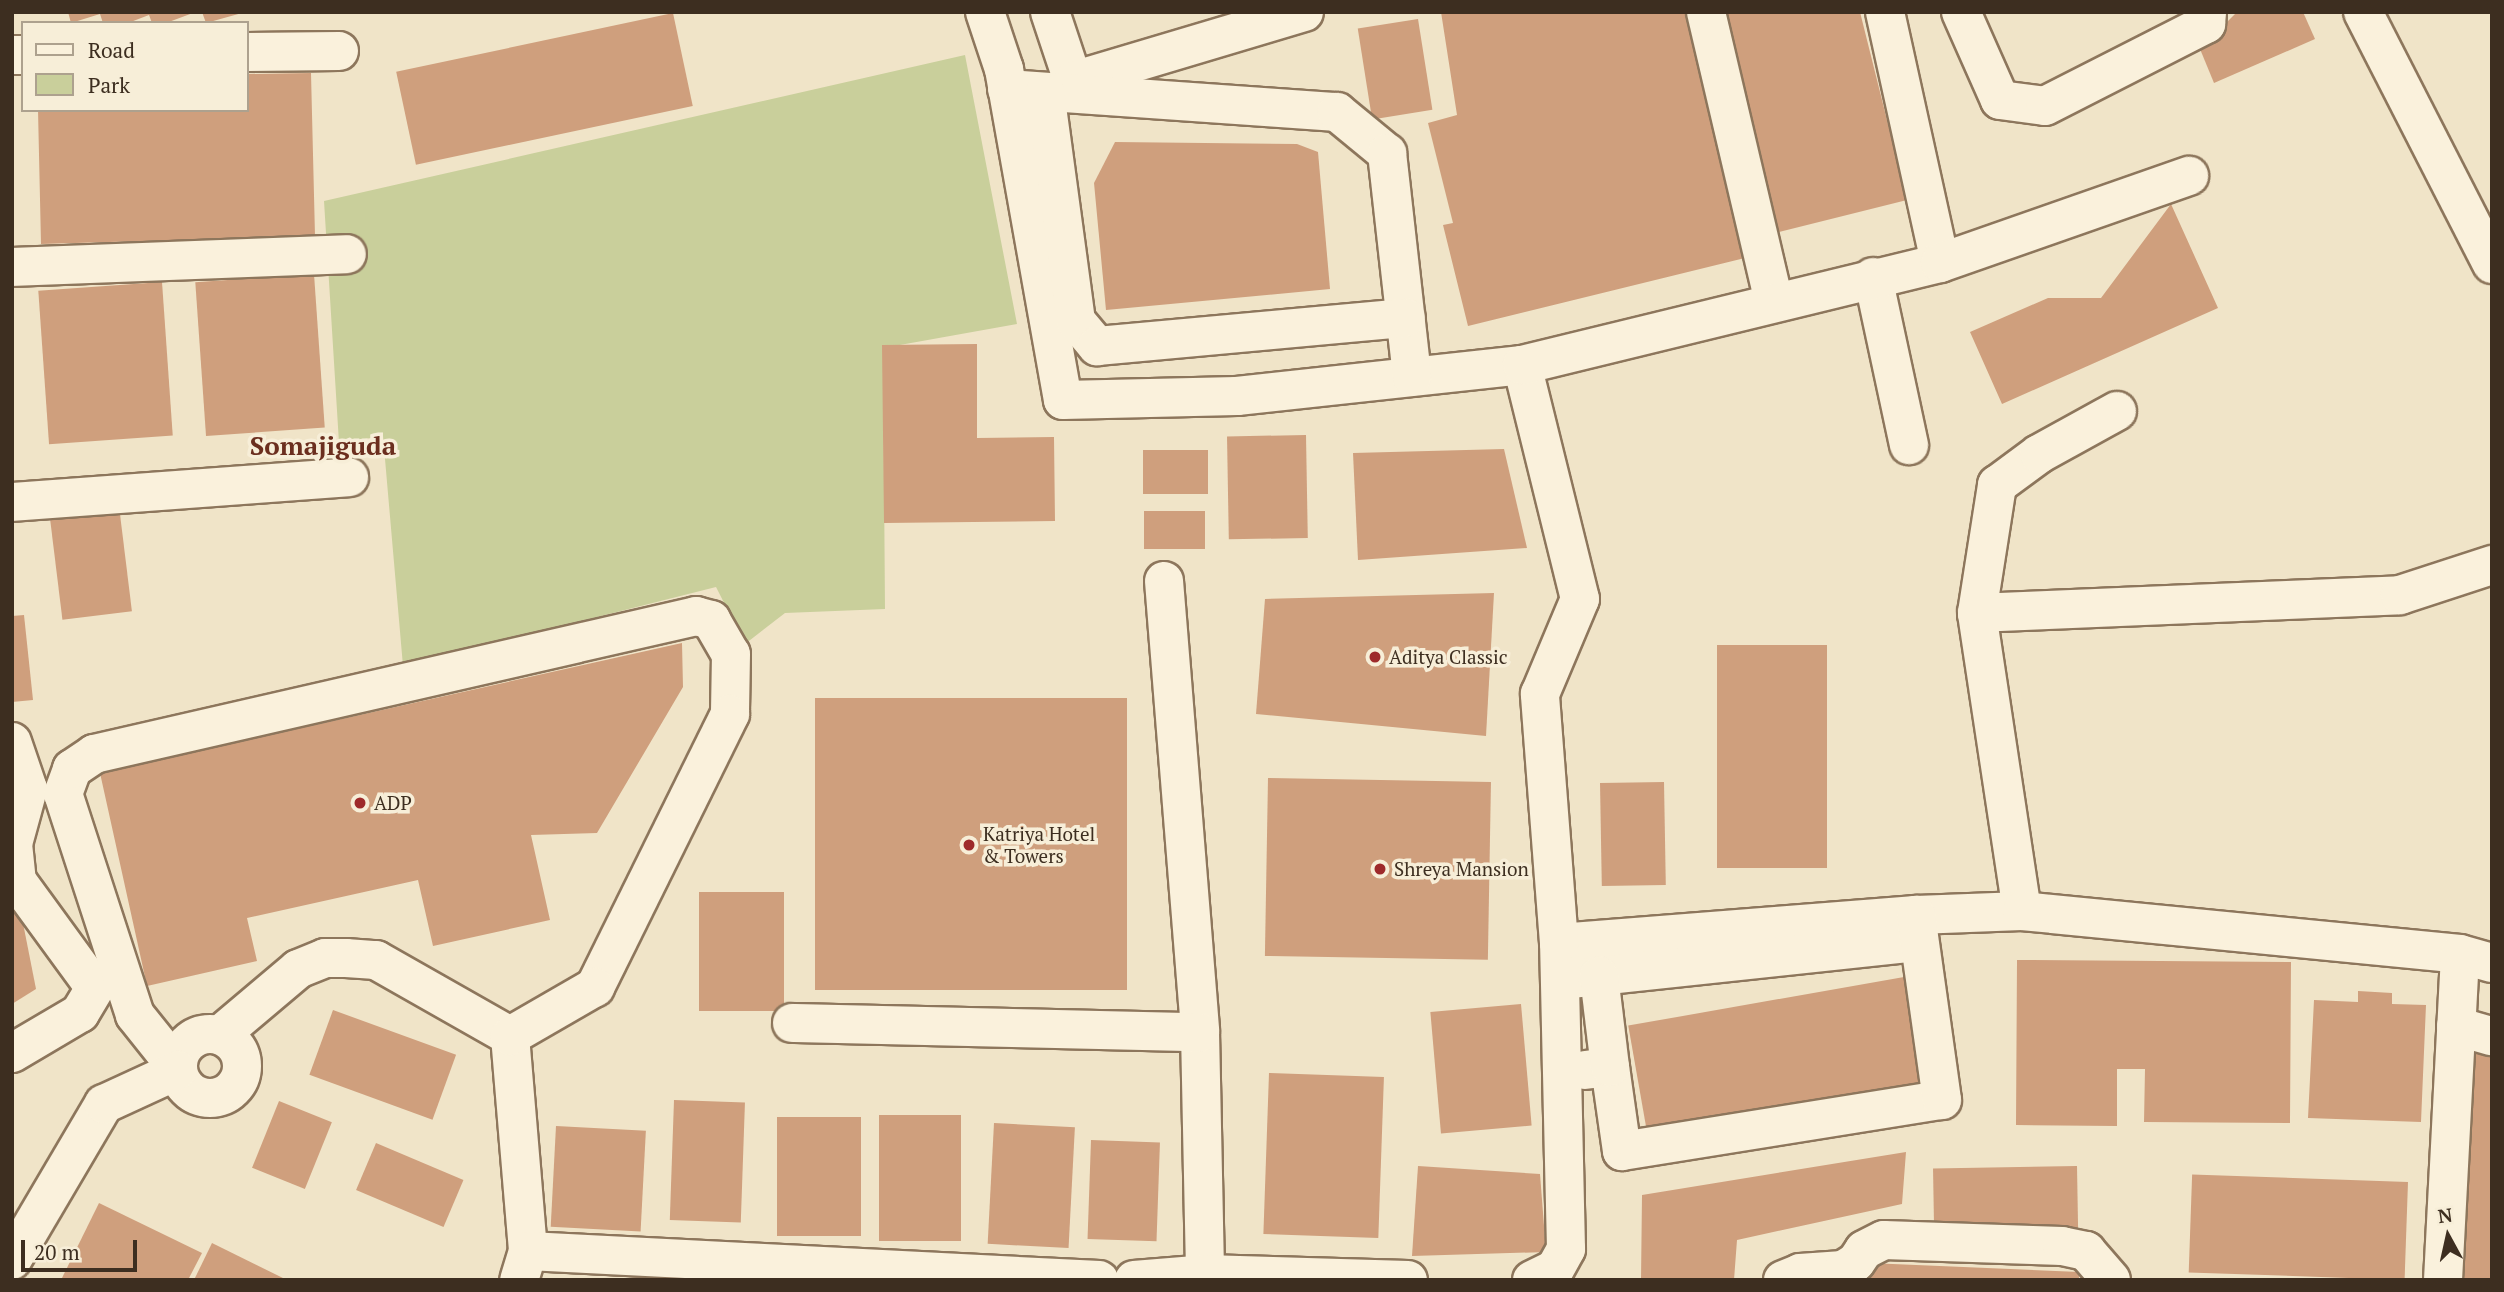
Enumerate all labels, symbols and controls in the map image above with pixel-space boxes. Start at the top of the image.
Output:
legend [21,21,248,112]
text: Road [88,36,135,64]
text: Park [88,71,130,99]
district label: Somajiguda [250,430,396,462]
place label: Aditya Classic [1389,646,1508,668]
marker: Aditya Classic [1367,649,1383,665]
place label: ADP [374,792,412,814]
marker: ADP [352,795,368,811]
place label: Katriya Hotel & Towers [983,823,1095,867]
marker: Katriya Hotel & Towers [961,837,977,853]
place label: Shreya Mansion [1394,858,1529,880]
marker: Shreya Mansion [1372,861,1388,877]
north arrow [2413,1201,2483,1271]
text: N [2436,1201,2454,1228]
scale bar [24,1226,140,1270]
text: 20 m [34,1238,80,1266]

